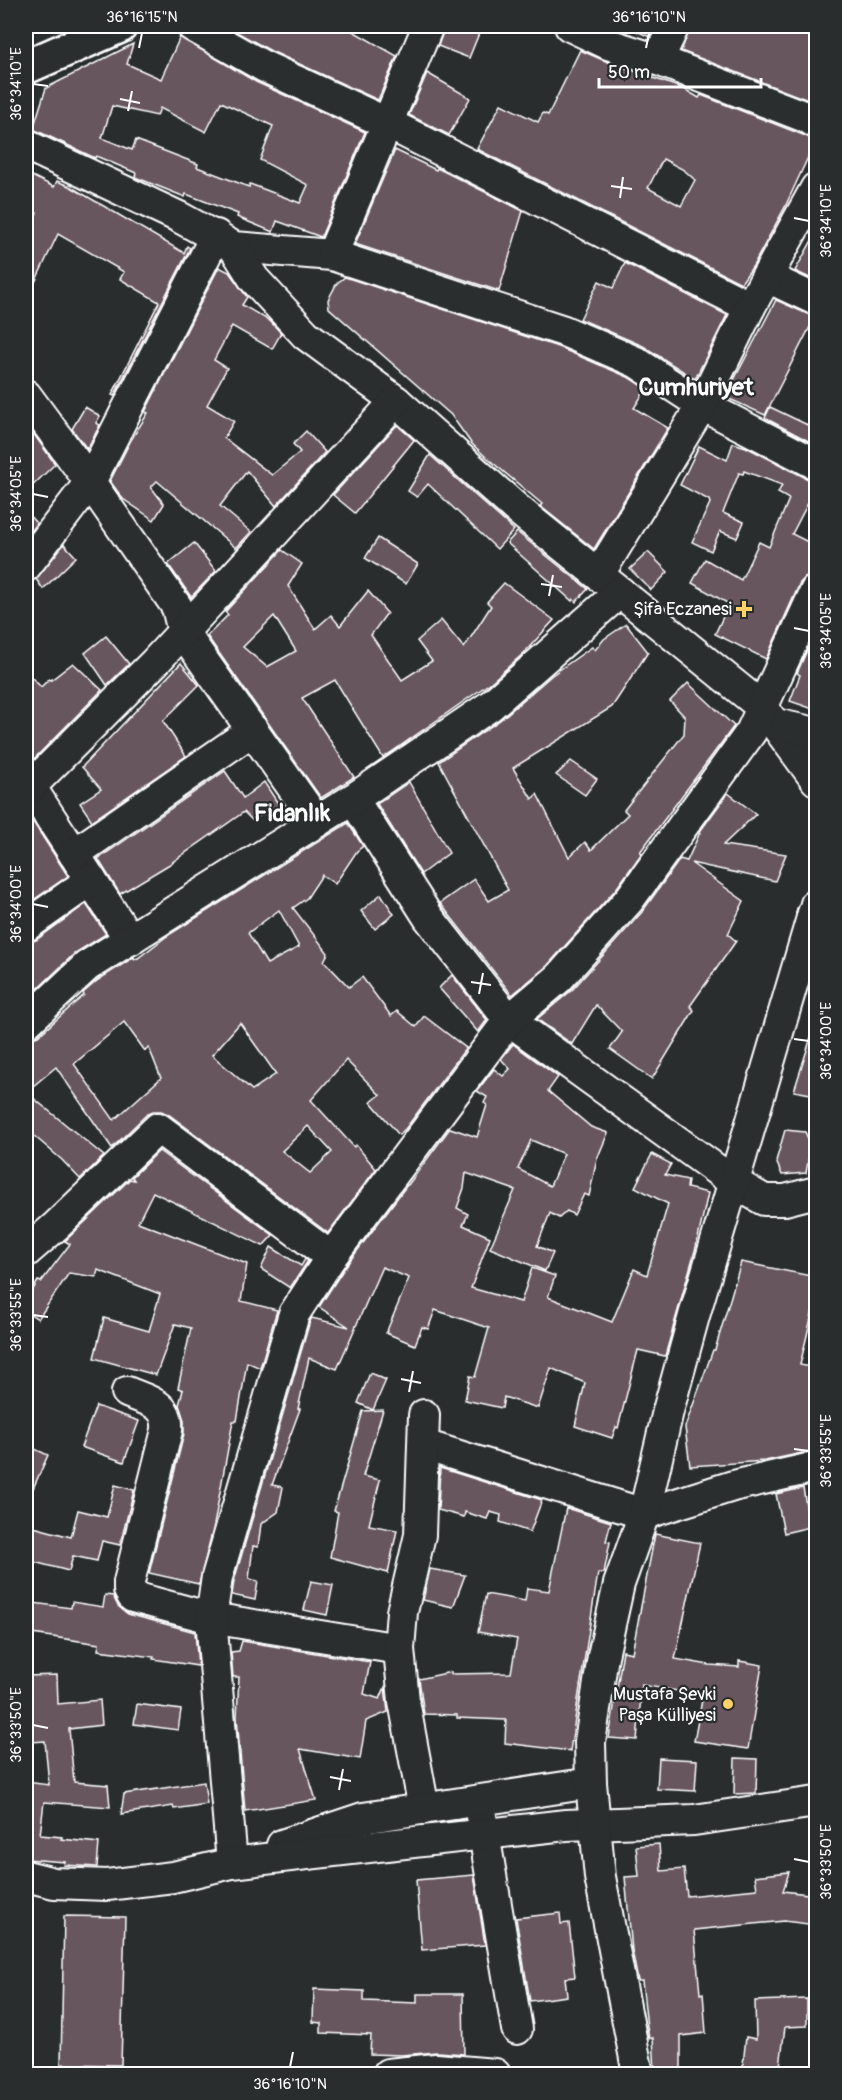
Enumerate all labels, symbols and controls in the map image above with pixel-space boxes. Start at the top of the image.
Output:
text: 36°16'15"N [106,8,178,27]
text: 36°16'10"N [612,8,686,27]
text: 36°34'10"E [7,47,26,121]
scale bar [599,51,761,89]
text: 50 m [608,61,650,84]
text: 36°34'10"E [817,184,836,258]
district label: Cumhuriyet [638,373,755,402]
text: 36°34'05"E [7,456,26,532]
text: 36°34'05"E [817,593,836,669]
place label: Şifa Eczanesi [633,598,732,621]
marker: Şifa Eczanesi [737,602,751,616]
district label: Fidanlık [254,799,331,828]
text: 36°34'00"E [7,865,26,943]
text: 36°34'00"E [817,1002,836,1080]
text: 36°33'55"E [7,1278,26,1352]
text: 36°33'55"E [817,1414,836,1488]
place label: Mustafa Şevki Paşa Külliyesi [613,1683,716,1727]
text: 36°33'50"E [7,1687,26,1763]
marker: Mustafa Şevki Paşa Külliyesi [721,1697,735,1711]
text: 36°33'50"E [817,1824,836,1900]
text: 36°16'10"N [253,2075,327,2094]

